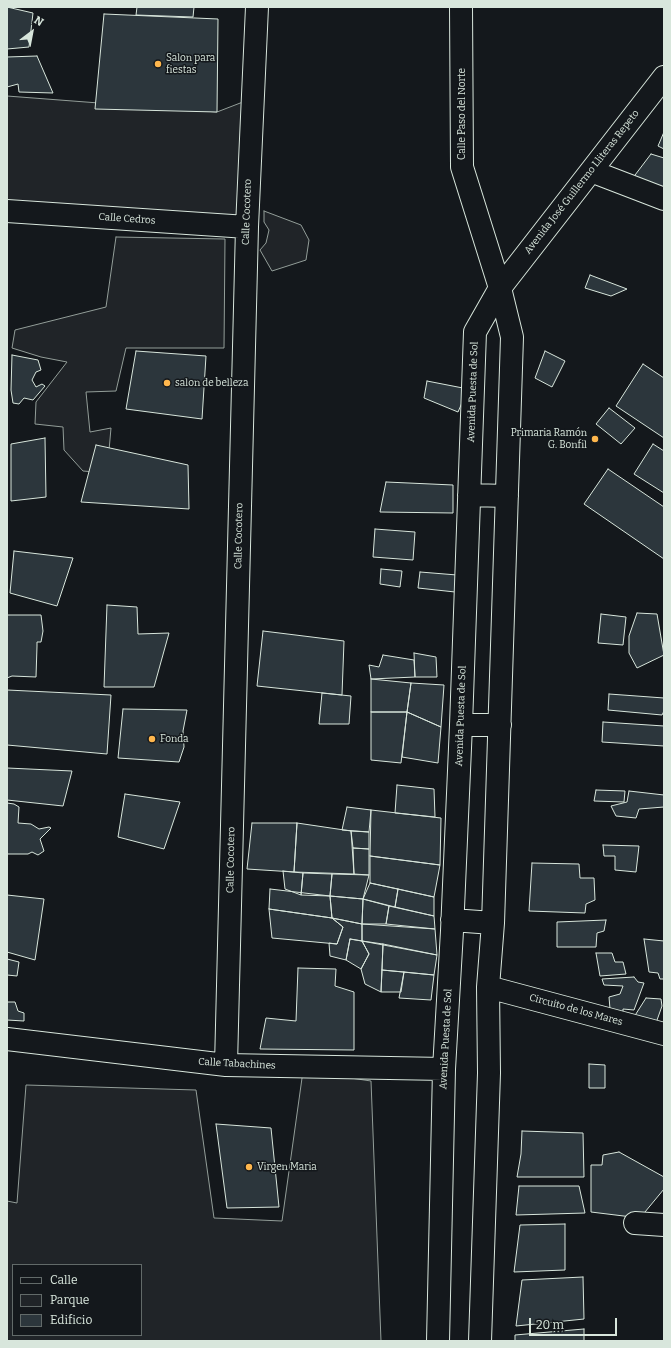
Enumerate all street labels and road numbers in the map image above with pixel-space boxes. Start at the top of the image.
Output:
street label: Calle Paso del Norte [456,68,468,160]
street label: Avenida José Guillermo Lliteras Repeto [522,108,642,256]
street label: Calle Cocotero [240,179,254,245]
street label: Calle Cedros [98,211,156,227]
street label: Avenida Puesta de Sol [465,341,481,443]
street label: Calle Cocotero [232,503,246,569]
street label: Avenida Puesta de Sol [453,665,469,767]
street label: Calle Cocotero [224,827,238,893]
street label: Avenida Puesta de Sol [437,988,455,1090]
street label: Circuito de los Mares [528,992,624,1028]
street label: Calle Tabachines [198,1056,276,1072]

